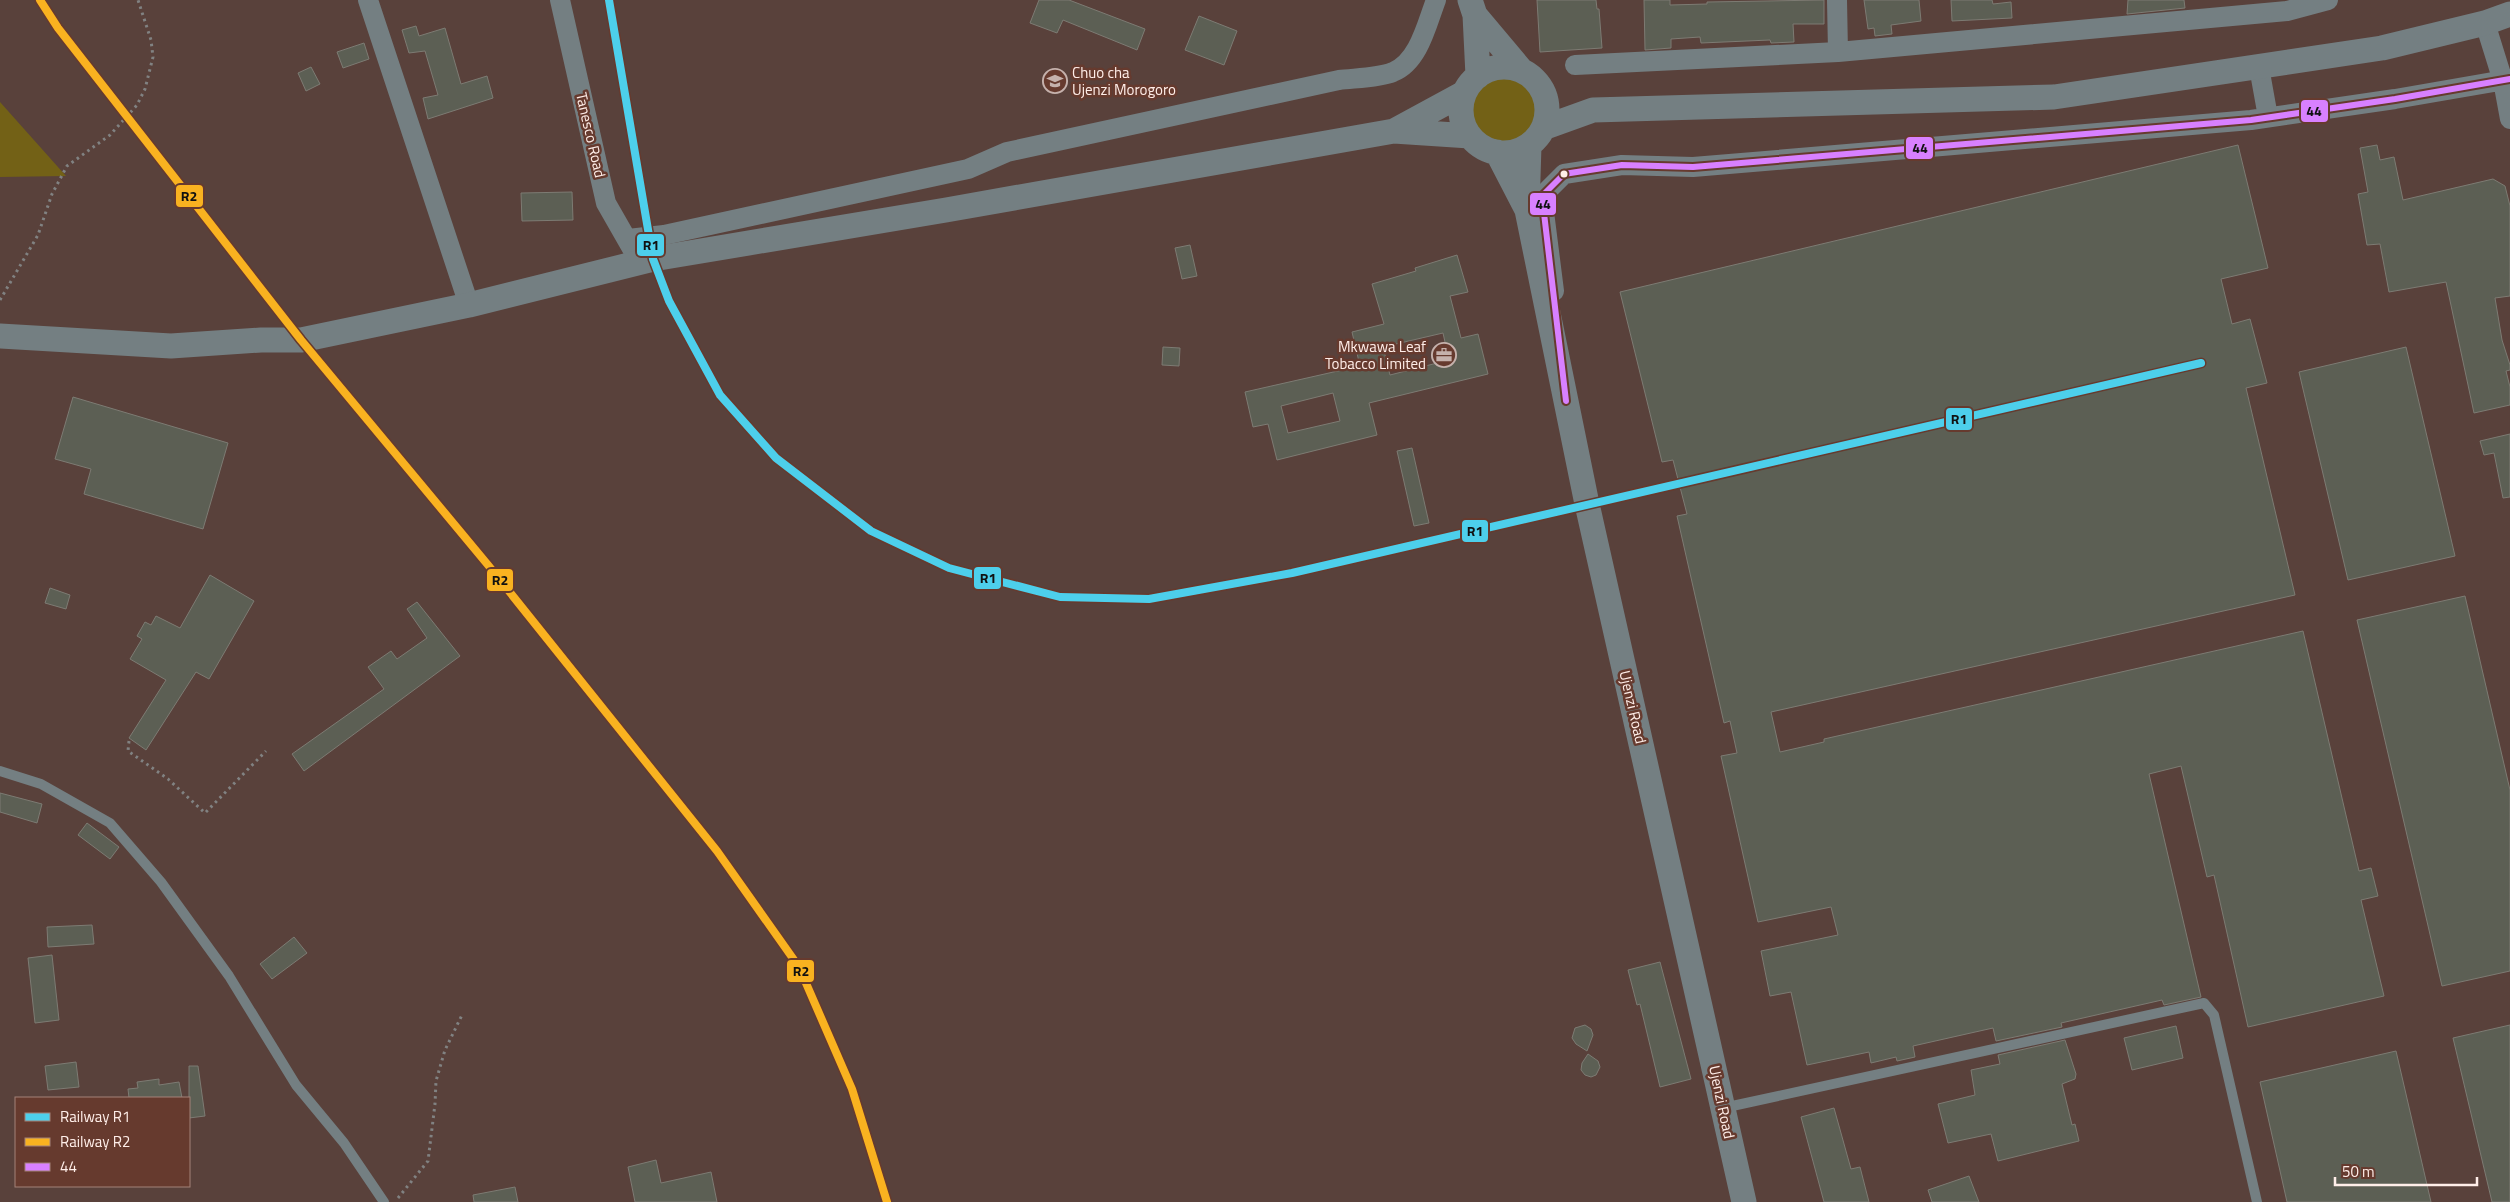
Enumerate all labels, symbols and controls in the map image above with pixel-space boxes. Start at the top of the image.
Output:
place label: Chuo cha Ujenzi Morogoro [1072,61,1176,101]
school or university icon: Chuo cha Ujenzi Morogoro [1042,68,1068,94]
street label: Tanesco Road [570,90,612,180]
line badge: 44 [2300,99,2329,123]
text: 44 [2306,100,2322,121]
line badge: 44 [1905,136,1934,160]
text: 44 [1912,137,1928,158]
unlabelled marker [1559,169,1569,179]
line badge: R2 [175,184,204,208]
text: R2 [181,185,197,206]
line badge: 44 [1529,192,1557,216]
text: 44 [1535,193,1551,214]
line badge: R1 [636,233,665,257]
text: R1 [643,234,659,255]
place label: Mkwawa Leaf Tobacco Limited [1325,335,1426,375]
office icon: Mkwawa Leaf Tobacco Limited [1431,342,1457,368]
line badge: R1 [1945,407,1973,431]
text: R1 [1951,408,1967,429]
line badge: R1 [1461,519,1489,543]
text: R1 [1467,520,1483,541]
line badge: R1 [973,566,1002,590]
text: R1 [980,567,996,588]
line badge: R2 [486,568,514,592]
text: R2 [492,569,508,590]
street label: Ujenzi Road [1613,668,1653,746]
line badge: R2 [786,959,815,983]
text: R2 [793,960,809,981]
street label: Ujenzi Road [1703,1063,1741,1141]
legend [15,1097,190,1187]
text: Railway R1 [60,1105,131,1128]
text: Railway R2 [60,1130,131,1153]
scale bar [2335,1154,2478,1186]
text: 44 [60,1155,77,1178]
text: 50 m [2342,1160,2375,1183]

